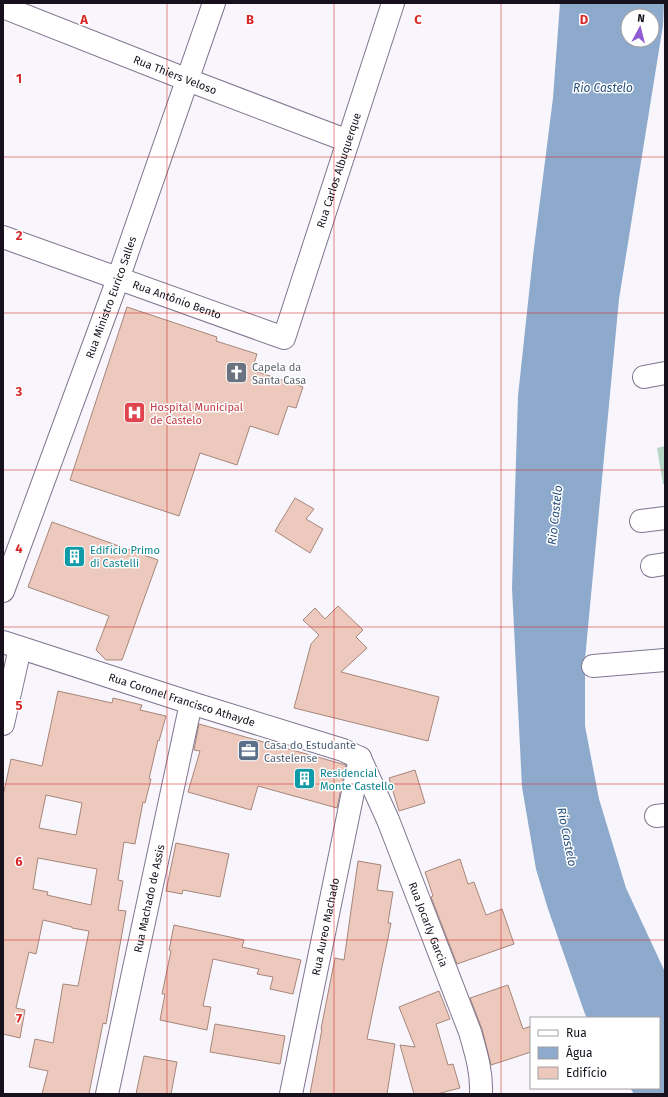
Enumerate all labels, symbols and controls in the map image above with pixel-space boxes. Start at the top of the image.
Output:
north arrow [620,8,660,48]
text: A [79,12,88,27]
text: B [246,12,254,27]
text: C [414,12,422,27]
text: D [580,12,589,27]
text: N [637,12,646,25]
street label: Rua Thiers Veloso [132,53,219,97]
text: 1 [16,71,22,86]
water label: Rio Castelo [573,81,633,95]
street label: Rua Carlos Albuquerque [314,111,363,229]
text: 2 [16,228,23,243]
street label: Rua Ministro Eurico Salles [83,234,139,360]
street label: Rua Antônio Bento [131,278,223,321]
church icon: Capela da Santa Casa [224,360,250,386]
place label: Capela da Santa Casa [252,361,306,387]
text: 3 [15,384,23,399]
hospital icon: Hospital Municipal de Castelo [122,400,148,426]
place label: Hospital Municipal de Castelo [150,401,243,427]
water label: Rio Castelo [545,484,565,546]
text: 4 [15,541,23,556]
building icon: Edifício Primo di Castelli [61,543,87,569]
place label: Edifício Primo di Castelli [90,544,160,570]
street label: Rua Coronel Francisco Athayde [107,670,257,729]
text: 5 [16,698,23,713]
office icon: Casa do Estudante Castelense [235,738,261,764]
place label: Casa do Estudante Castelense [264,739,356,765]
building icon: Residencial Monte Castello [292,766,318,792]
place label: Residencial Monte Castello [320,767,394,793]
water label: Rio Castelo [554,806,580,868]
street label: Rua Machado de Assis [131,843,167,954]
text: 6 [15,854,23,869]
street label: Rua Aureo Machado [309,877,342,976]
street label: Rua Jocarly Garcia [406,880,451,969]
text: 7 [16,1011,22,1026]
legend [530,1017,660,1089]
text: Rua [566,1026,587,1040]
text: Água [566,1045,593,1060]
text: Edifício [566,1066,607,1080]

